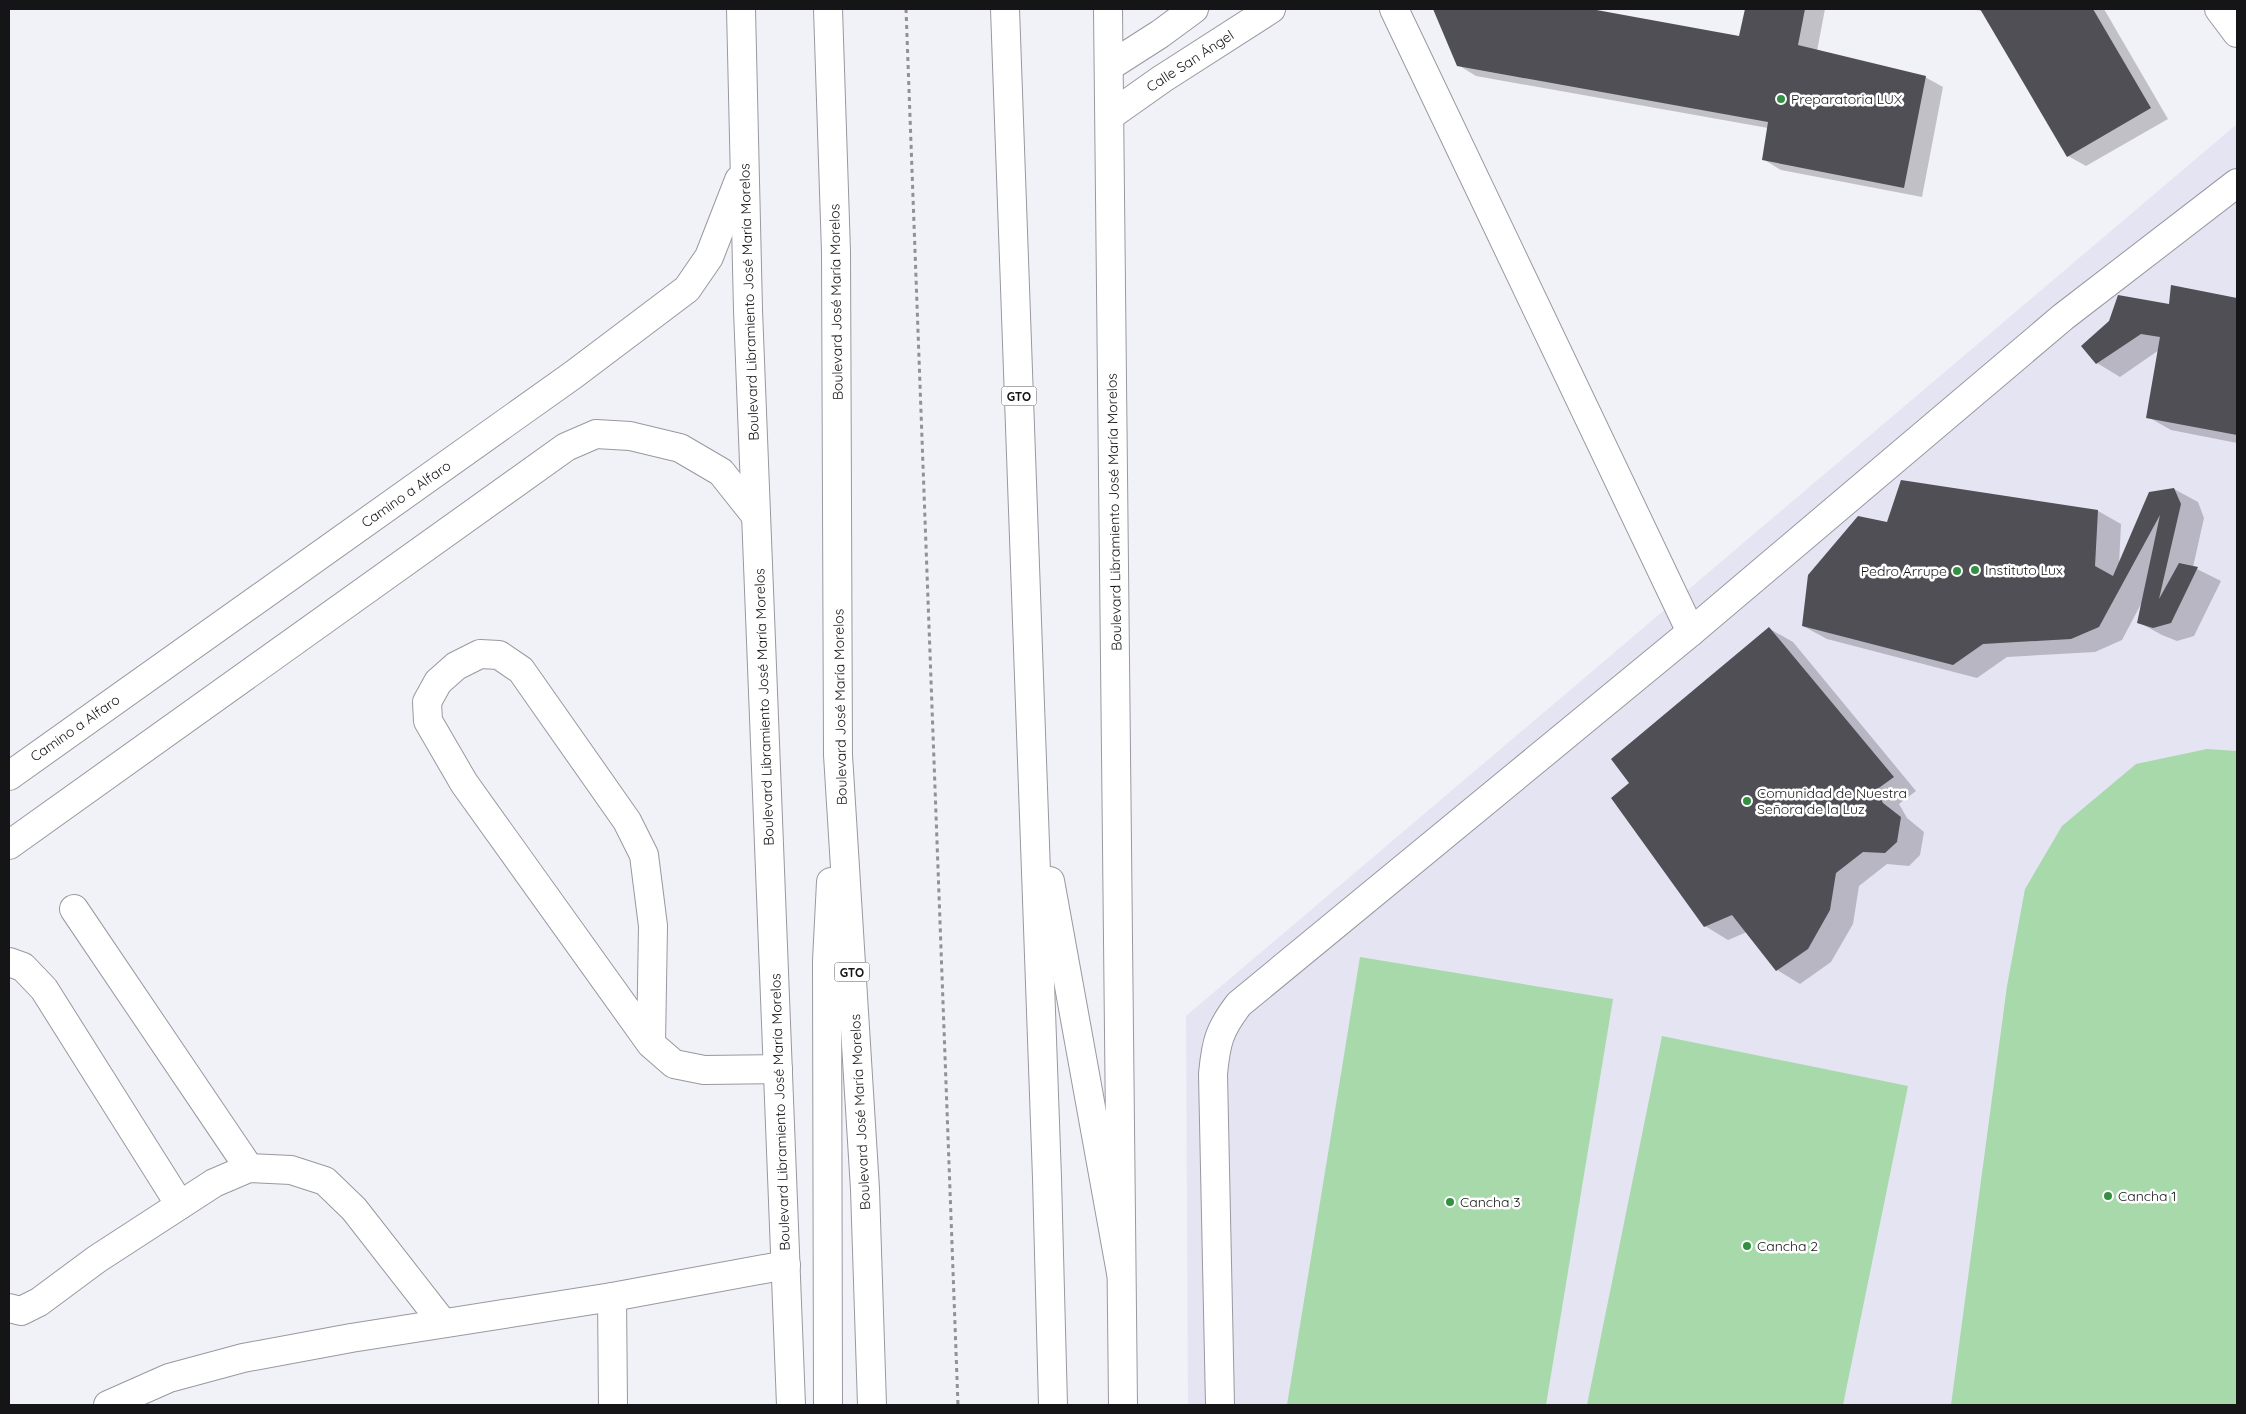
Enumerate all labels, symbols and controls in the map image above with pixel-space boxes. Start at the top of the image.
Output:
street label: Calle San Ángel [1143,26,1237,96]
place label: Preparatoria LUX [1791,90,1903,108]
marker: Preparatoria LUX [1775,93,1787,105]
street label: Boulevard Libramiento José María Morelos [735,163,763,441]
street label: Boulevard José María Morelos [825,204,847,400]
street label: Boulevard Libramiento José María Morelos [1103,373,1125,651]
road number: GTO [1002,386,1036,406]
street label: Camino a Alfaro [358,456,454,532]
place label: Instituto Lux [1985,561,2063,579]
place label: Pedro Arrupe [1861,562,1947,580]
marker: Instituto Lux [1969,564,1981,576]
marker: Pedro Arrupe [1951,565,1963,577]
street label: Boulevard Libramiento José María Morelos [750,568,778,846]
street label: Boulevard José María Morelos [829,609,851,805]
street label: Camino a Alfaro [27,690,123,766]
place label: Comunidad de Nuestra Señora de la Luz [1757,784,1907,818]
marker: Comunidad de Nuestra Señora de la Luz [1741,795,1753,807]
road number: GTO [834,962,870,982]
street label: Boulevard Libramiento José María Morelos [766,973,794,1251]
street label: Boulevard José María Morelos [846,1013,874,1211]
place label: Cancha 1 [2118,1187,2176,1205]
marker: Cancha 1 [2102,1190,2114,1202]
place label: Cancha 3 [1460,1193,1521,1211]
marker: Cancha 3 [1444,1196,1456,1208]
place label: Cancha 2 [1757,1237,1818,1255]
marker: Cancha 2 [1741,1240,1753,1252]

